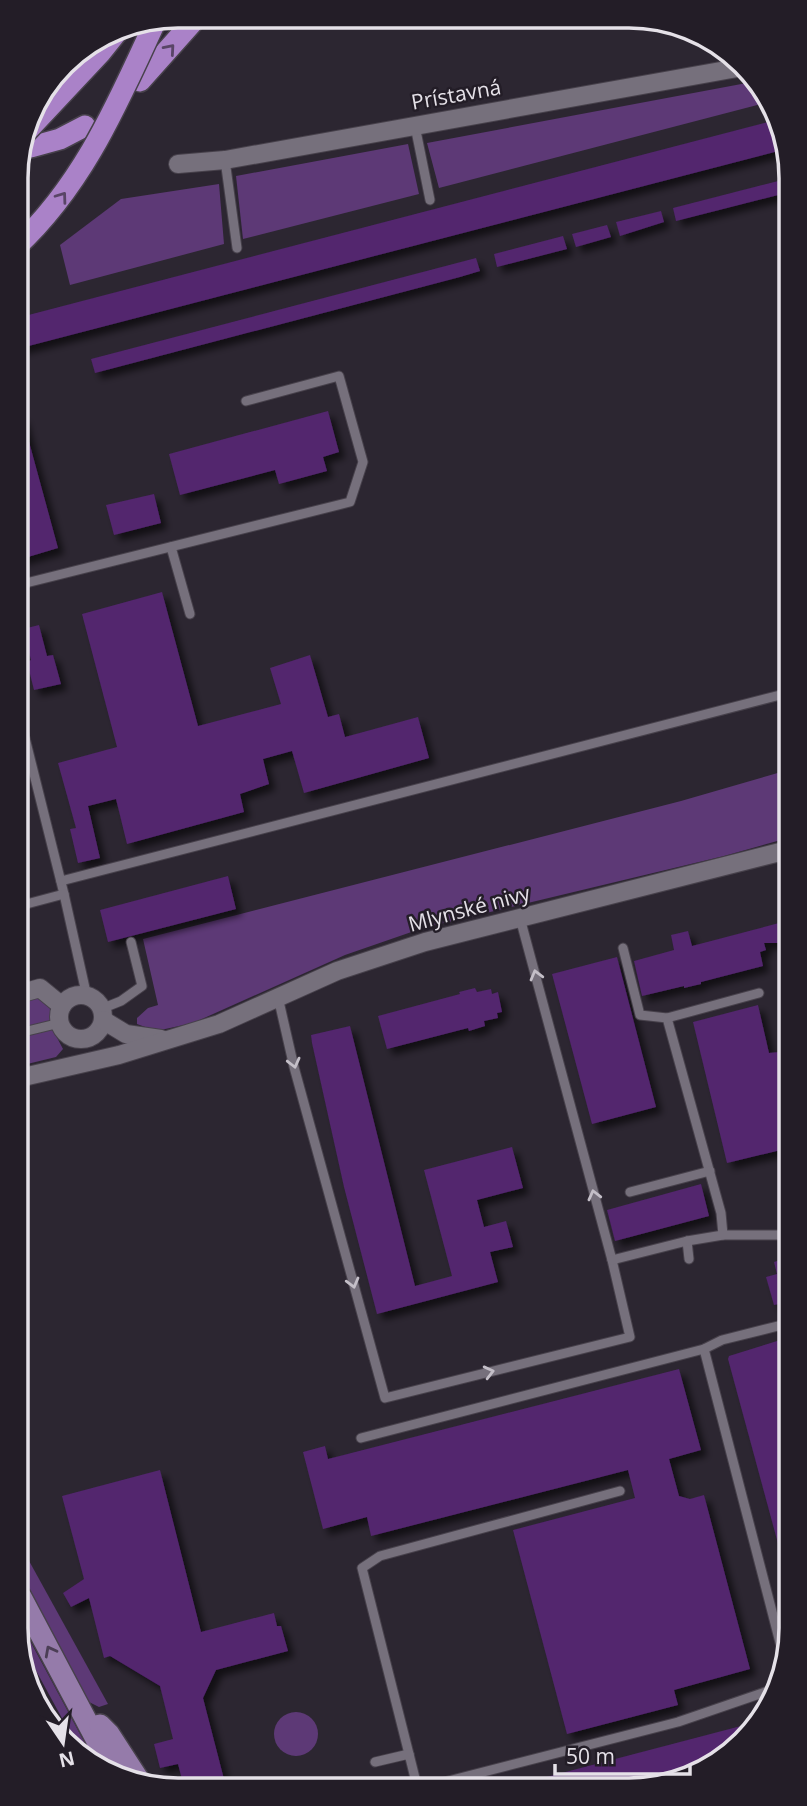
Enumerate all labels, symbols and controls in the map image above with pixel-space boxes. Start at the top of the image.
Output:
one-way arrow [162,44,174,57]
street label: Prístavná [409,72,503,116]
one-way arrow [54,192,67,205]
street label: Mlynské nivy [405,878,533,938]
one-way arrow [529,969,544,981]
one-way arrow [286,1057,300,1069]
one-way arrow [588,1189,602,1201]
one-way arrow [345,1277,359,1289]
one-way arrow [483,1366,495,1380]
one-way arrow [45,1646,58,1658]
north arrow [28,1708,98,1778]
scale bar [555,1732,690,1776]
text: 50 m [566,1742,615,1770]
text: N [56,1745,77,1774]

